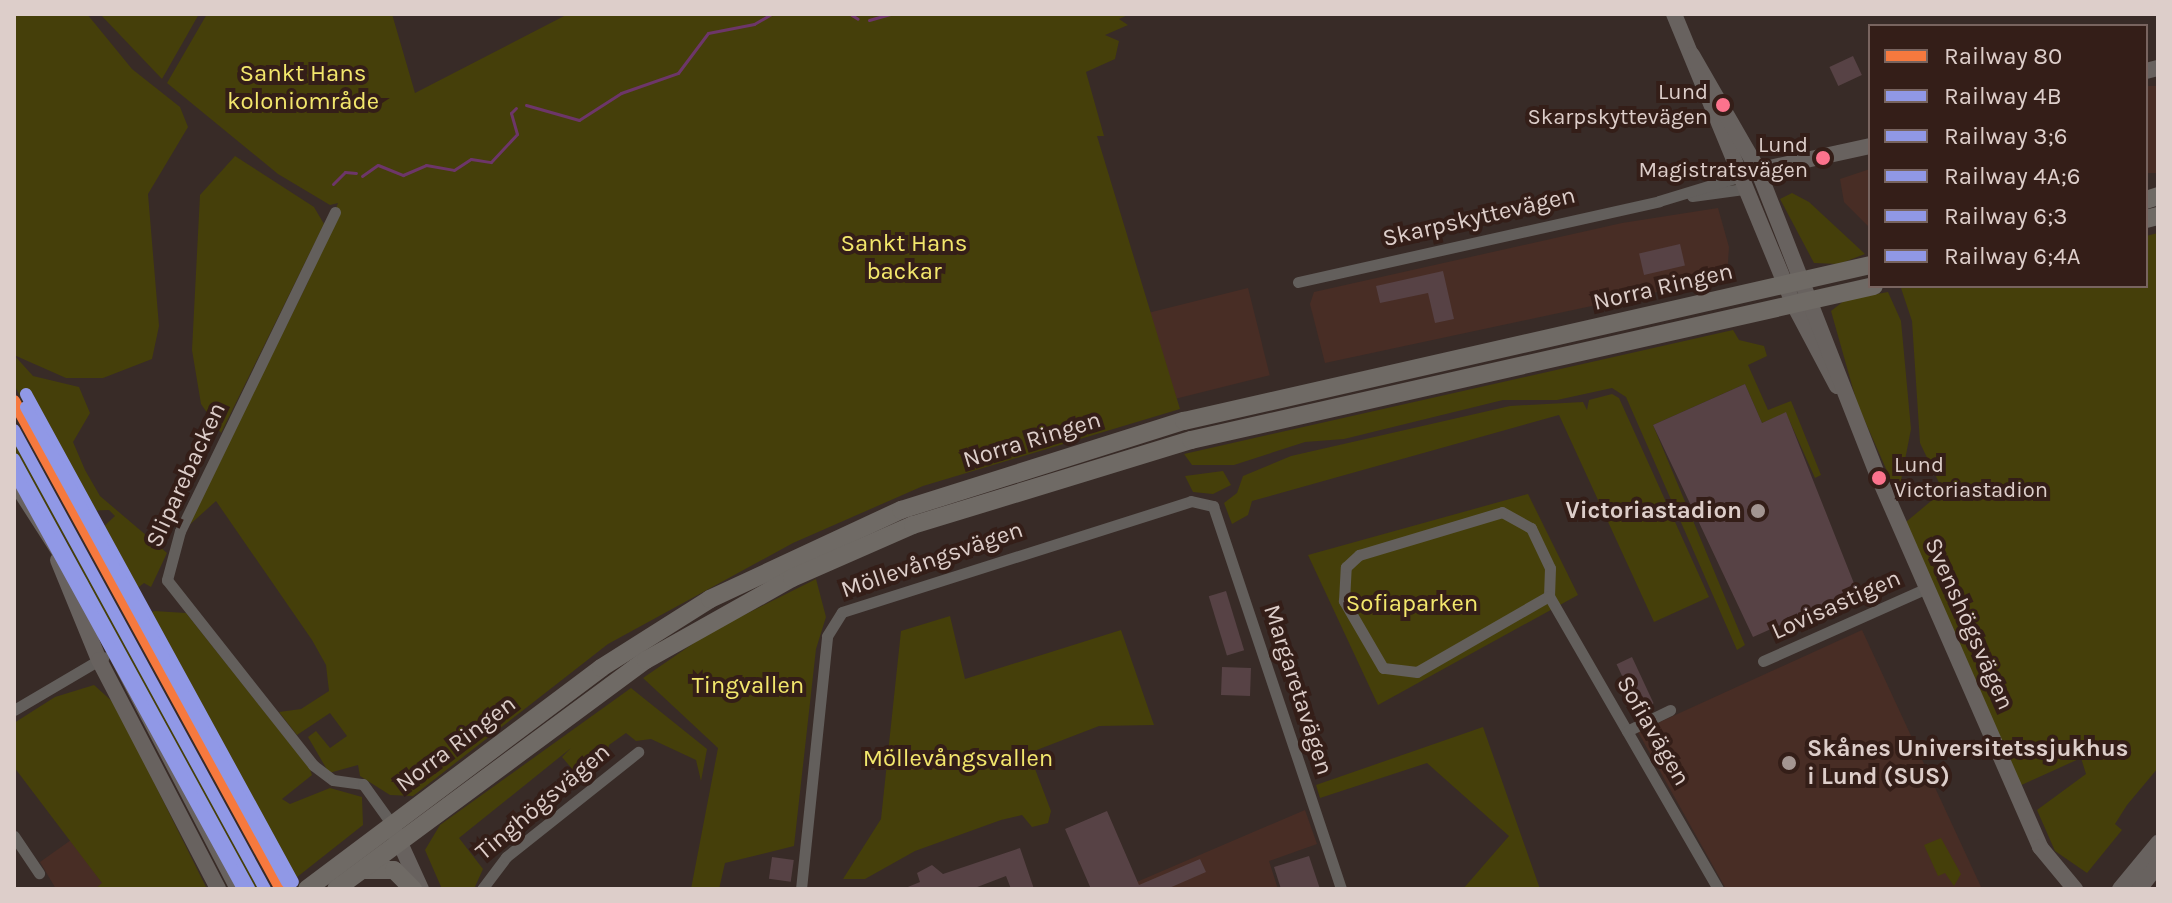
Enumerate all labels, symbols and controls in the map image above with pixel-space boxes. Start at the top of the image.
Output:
legend [1868,24,2148,288]
text: Railway 80 [1944,42,2062,70]
park label: Sankt Hans koloniområde [227,60,379,116]
place label: Lund Skarpskyttevägen [1528,79,1708,130]
text: Railway 4B [1944,82,2062,110]
marker: Lund Skarpskyttevägen [1715,97,1731,113]
text: Railway 3;6 [1944,122,2067,150]
place label: Lund Magistratsvägen [1638,132,1808,184]
marker: Lund Magistratsvägen [1815,150,1831,166]
text: Railway 4A;6 [1944,162,2080,190]
street label: Skarpskyttevägen [1380,181,1578,253]
text: Railway 6;3 [1944,202,2067,230]
park label: Sankt Hans backar [841,230,967,286]
text: Railway 6;4A [1944,242,2080,270]
street label: Norra Ringen [1590,257,1736,317]
street label: Sliparebacken [140,398,232,552]
street label: Norra Ringen [960,405,1104,475]
place label: Lund Victoriastadion [1894,452,2048,504]
marker: Lund Victoriastadion [1871,470,1887,486]
place label: Victoriastadion [1565,497,1742,525]
marker: Victoriastadion [1749,502,1767,520]
street label: Möllevångsvägen [837,515,1027,605]
street label: Svenshögsvägen [1918,533,2020,715]
street label: Lovisastigen [1767,564,1905,646]
park label: Sofiaparken [1346,590,1478,618]
street label: Margaretavägen [1257,601,1339,779]
street label: Sofiavägen [1610,671,1696,791]
park label: Tingvallen [692,672,804,700]
street label: Norra Ringen [390,690,522,798]
place label: Skånes Universitetssjukhus i Lund (SUS) [1807,735,2128,791]
street label: Tinghögsvägen [470,737,616,867]
park label: Möllevångsvallen [863,745,1053,773]
marker: Skånes Universitetssjukhus i Lund (SUS) [1778,752,1800,774]

